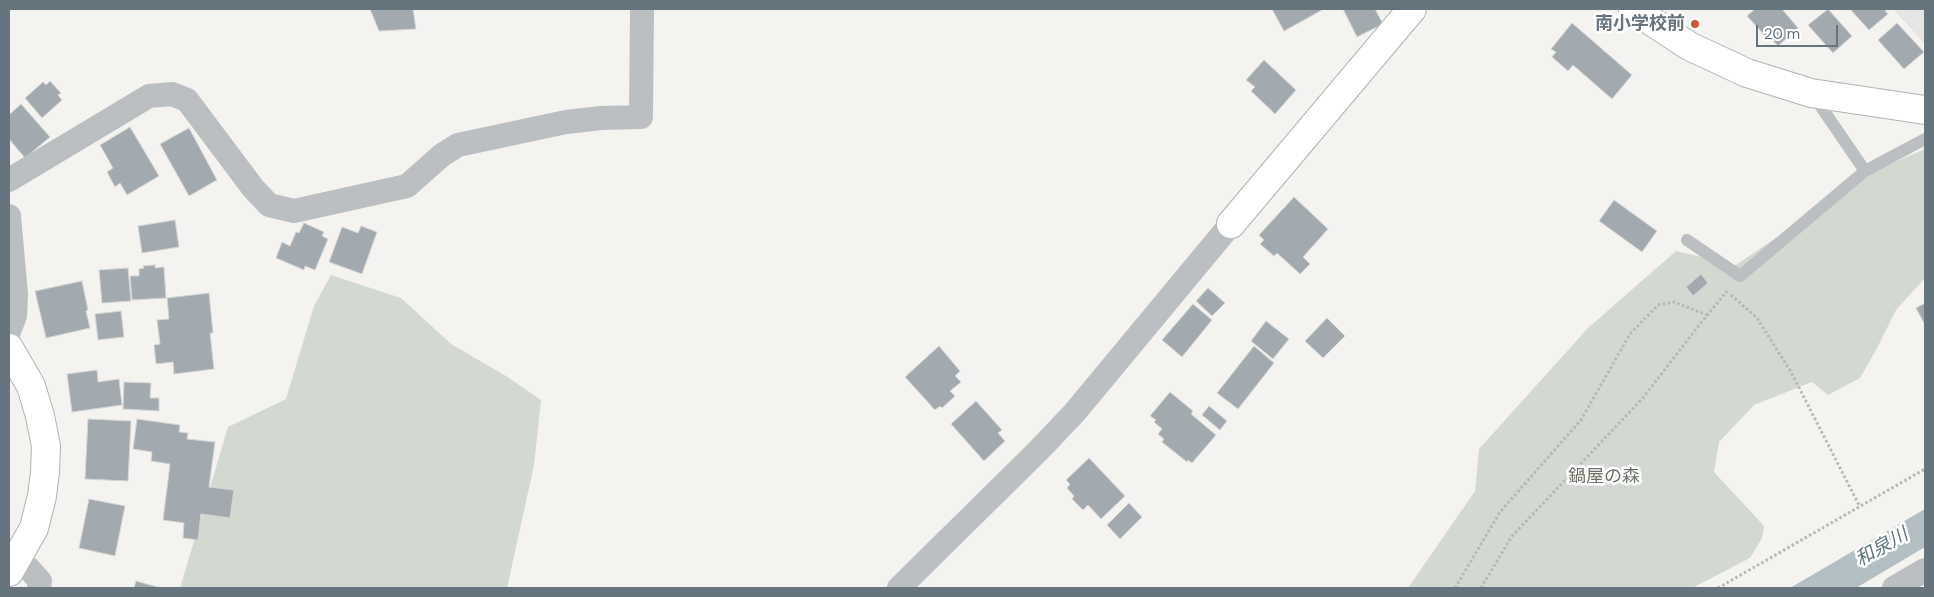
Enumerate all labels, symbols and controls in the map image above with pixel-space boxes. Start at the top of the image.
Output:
place label: 南小学校前 [1595,13,1685,35]
scale bar [1759,15,1842,47]
marker: 南小学校前 [1689,18,1701,30]
text: 20 m [1764,24,1800,44]
park label: 鍋屋の森 [1568,466,1640,488]
water label: 和泉川 [1852,524,1912,572]

